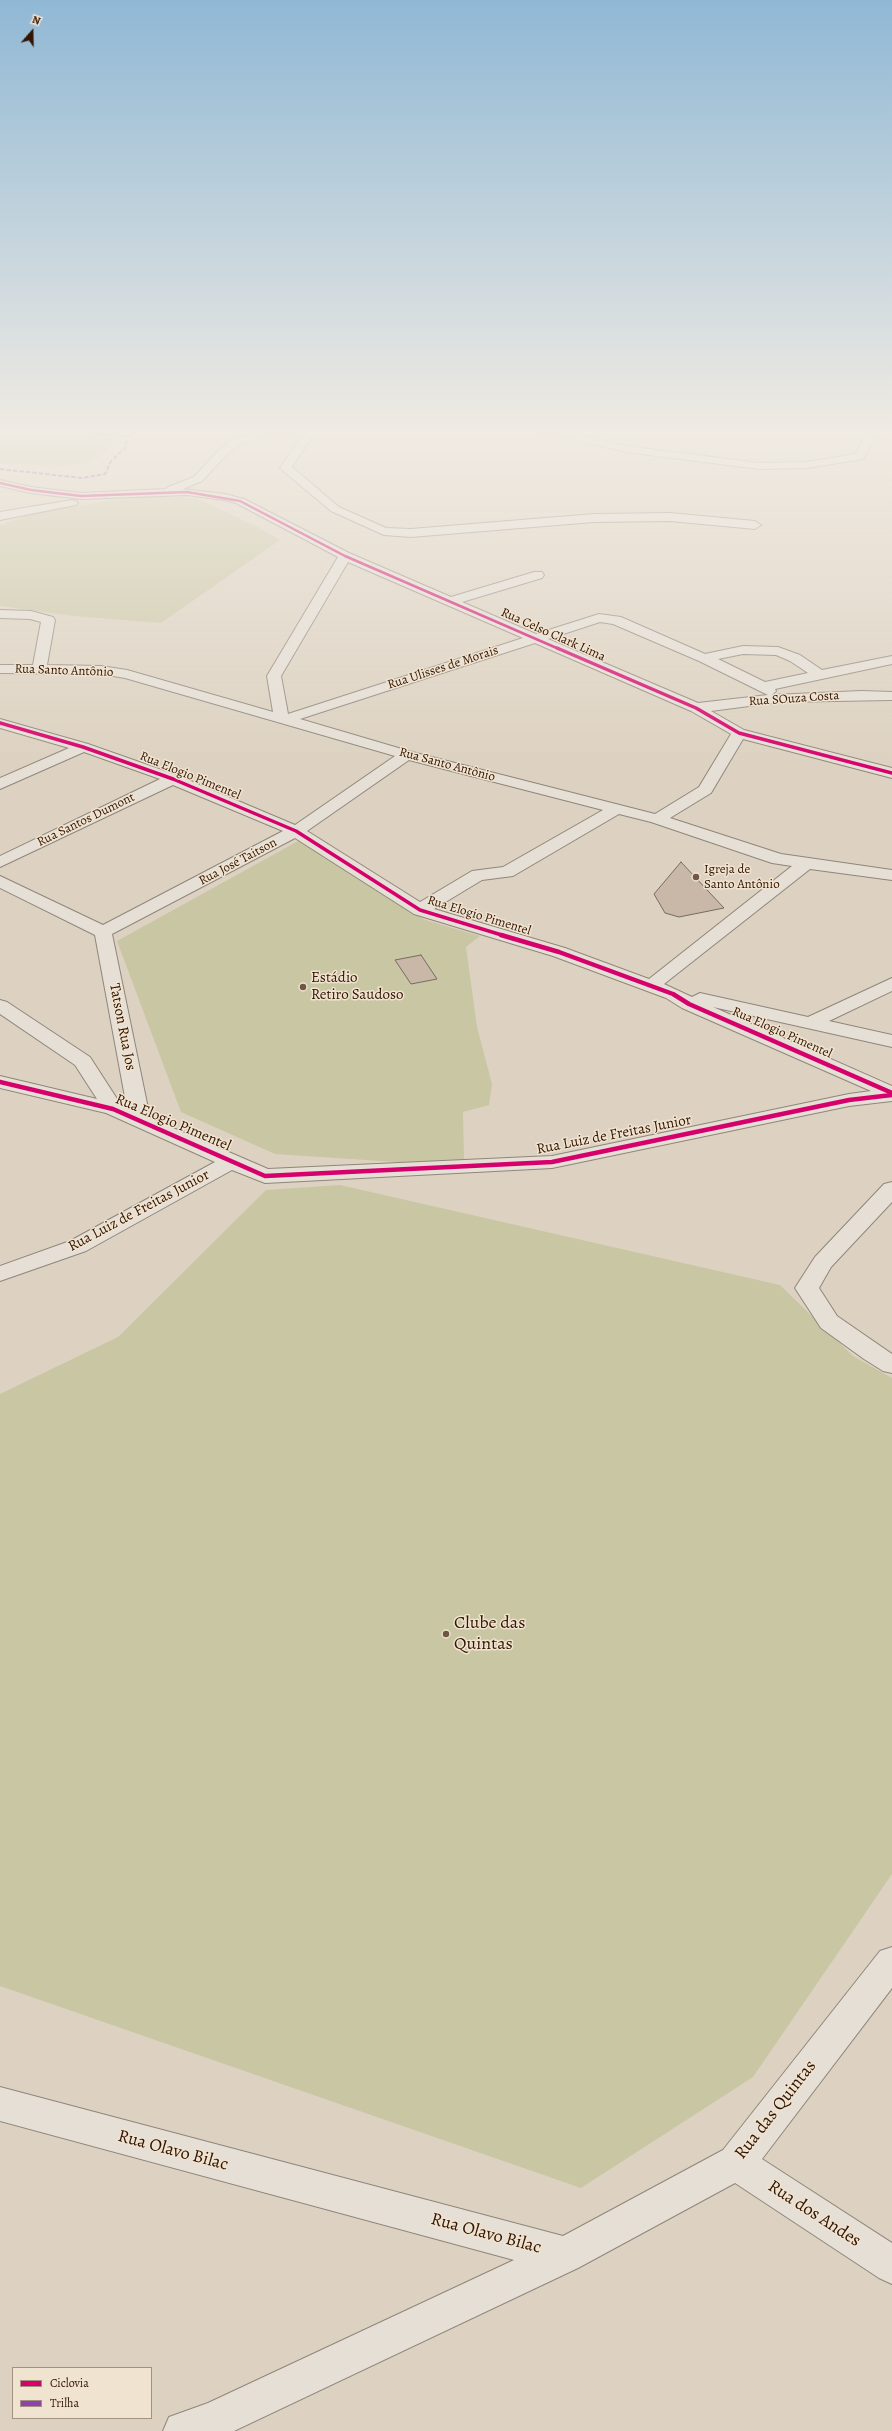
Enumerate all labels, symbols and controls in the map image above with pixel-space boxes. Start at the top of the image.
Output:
north arrow [12,12,52,52]
text: N [30,12,43,29]
street label: Rua Celso Clark Lima [498,605,608,665]
street label: Rua Ulisses de Morais [386,643,500,693]
street label: Rua Santo Antônio [14,661,114,681]
street label: Rua SOuza Costa [748,688,840,710]
street label: Rua Santo Antônio [397,745,497,785]
street label: Rua Elogio Pimentel [137,749,243,803]
street label: Rua Santos Dumont [35,790,137,850]
street label: Rua José Taitson [196,835,280,889]
place label: Igreja de Santo Antônio [704,862,780,893]
marker: Igreja de Santo Antônio [691,872,701,882]
street label: Rua Elogio Pimentel [425,893,533,939]
place label: Estádio Retiro Saudoso [311,969,403,1004]
street label: Tatson Rua Jos [105,982,139,1072]
marker: Estádio Retiro Saudoso [298,982,308,992]
street label: Rua Elogio Pimentel [730,1004,834,1062]
street label: Rua Elogio Pimentel [112,1090,234,1156]
street label: Rua Luiz de Freitas Junior [535,1111,693,1159]
street label: Rua Luiz de Freitas Junior [65,1166,213,1256]
place label: Clube das Quintas [454,1613,525,1656]
marker: Clube das Quintas [441,1629,451,1639]
street label: Rua das Quintas [731,2056,821,2164]
street label: Rua Olavo Bilac [115,2126,231,2176]
street label: Rua dos Andes [763,2176,865,2252]
street label: Rua Olavo Bilac [428,2209,544,2259]
legend [12,2367,152,2419]
text: Ciclovia [50,2375,89,2391]
text: Trilha [50,2395,79,2411]

